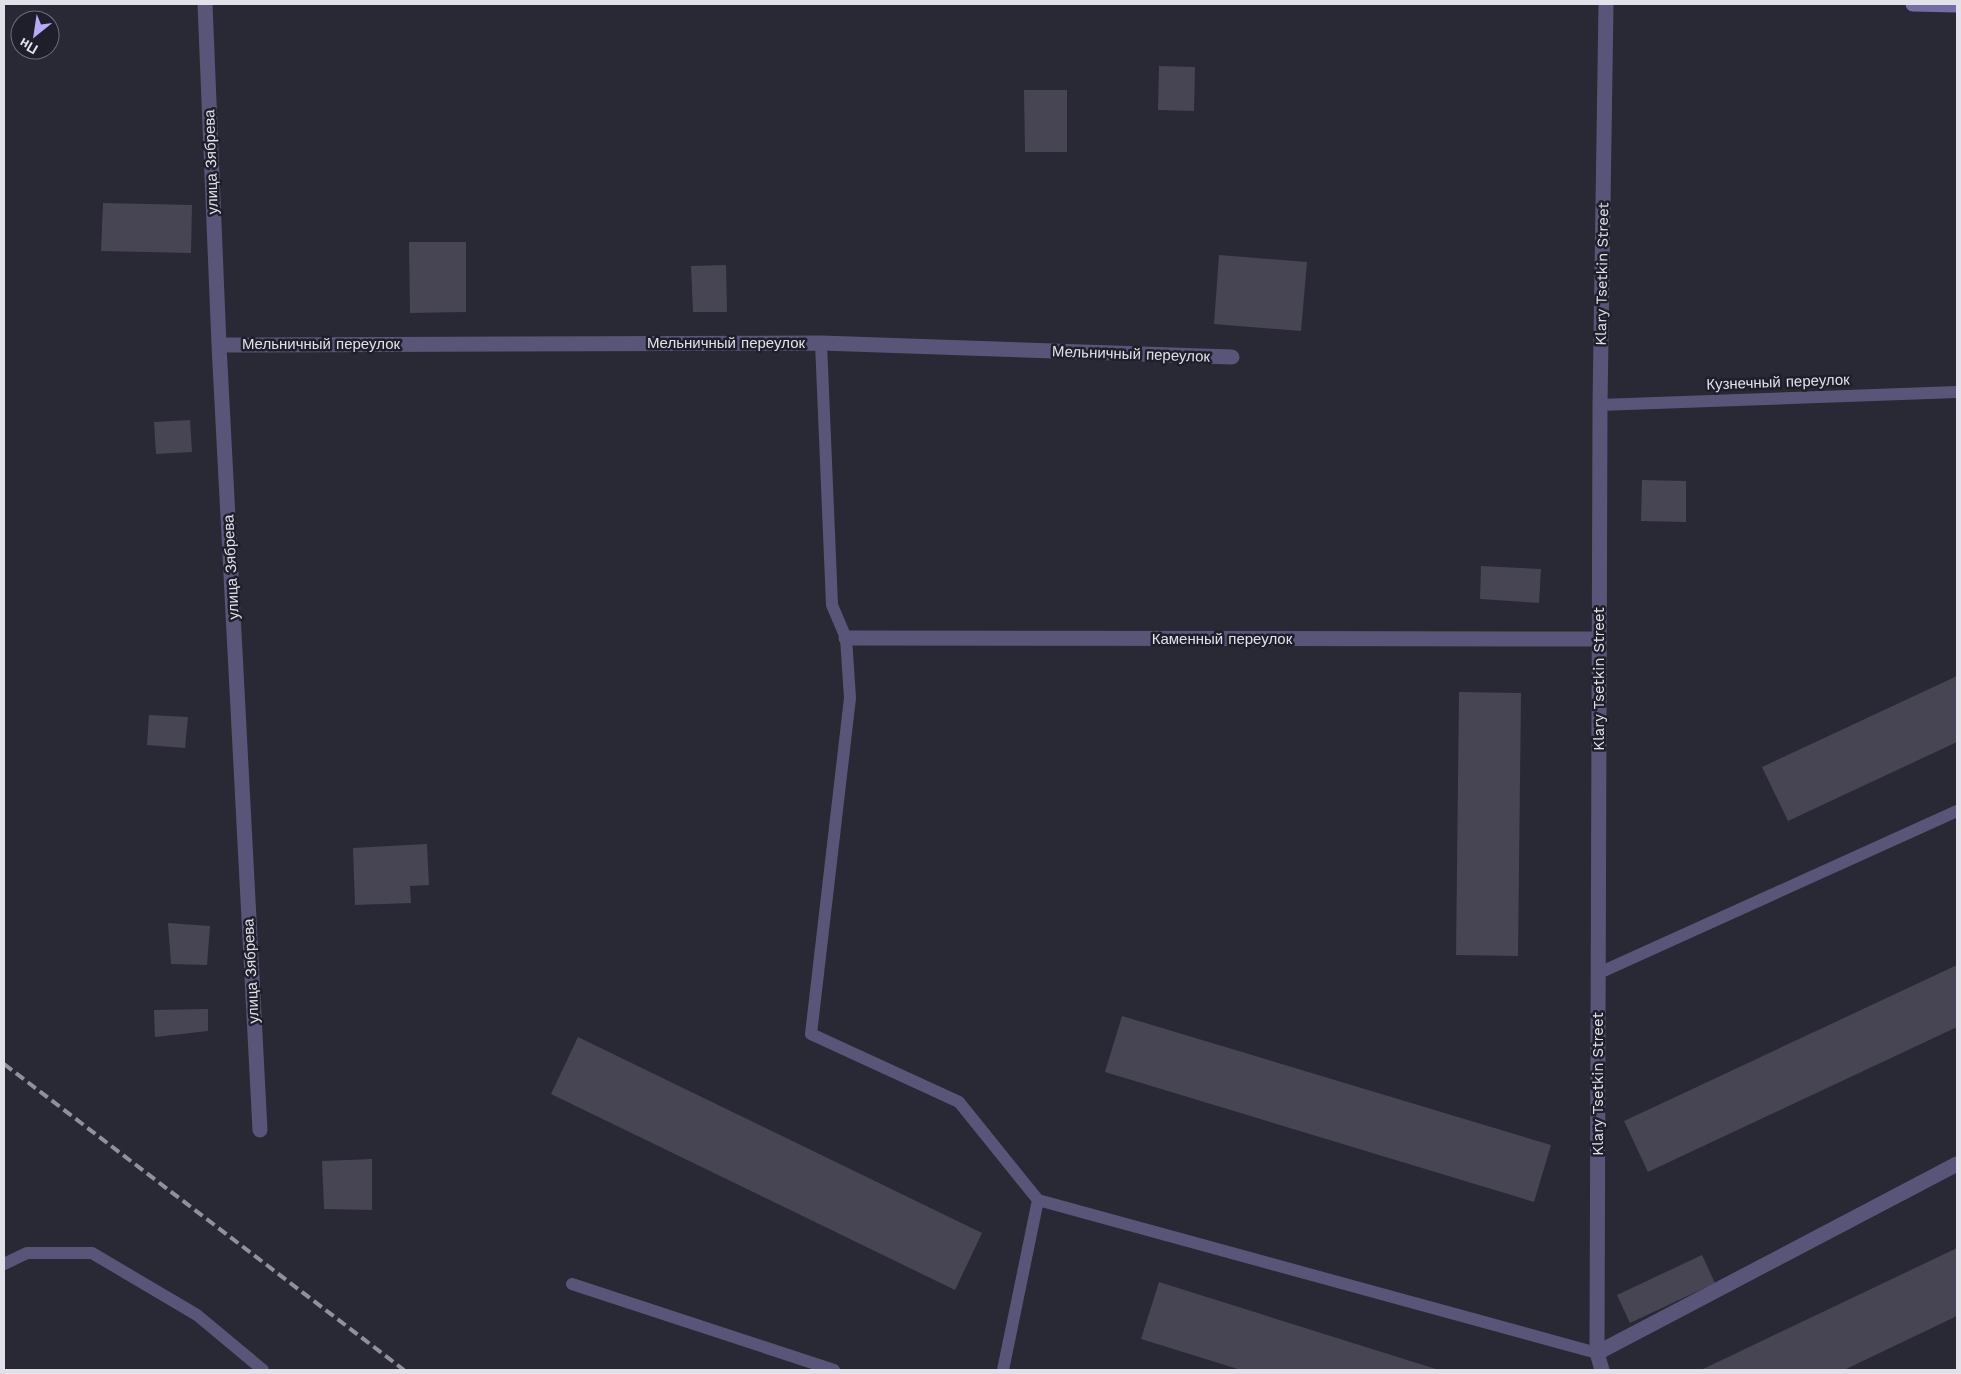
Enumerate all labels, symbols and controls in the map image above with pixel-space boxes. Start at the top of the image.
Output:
north arrow [10,10,60,60]
text: Пн [16,35,41,58]
street label: улица Зябрева [200,109,222,215]
street label: Klary Tsetkin Street [1592,201,1612,346]
street label: Мельничный переулок [647,334,805,352]
street label: Мельничный переулок [242,335,400,353]
street label: Мельничный переулок [1052,342,1211,366]
street label: Кузнечный переулок [1706,370,1850,394]
street label: улица Зябрева [219,513,243,620]
street label: Klary Tsetkin Street [1590,607,1608,751]
street label: Каменный переулок [1152,630,1293,648]
street label: улица Зябрева [239,917,263,1024]
street label: Klary Tsetkin Street [1589,1012,1607,1156]

